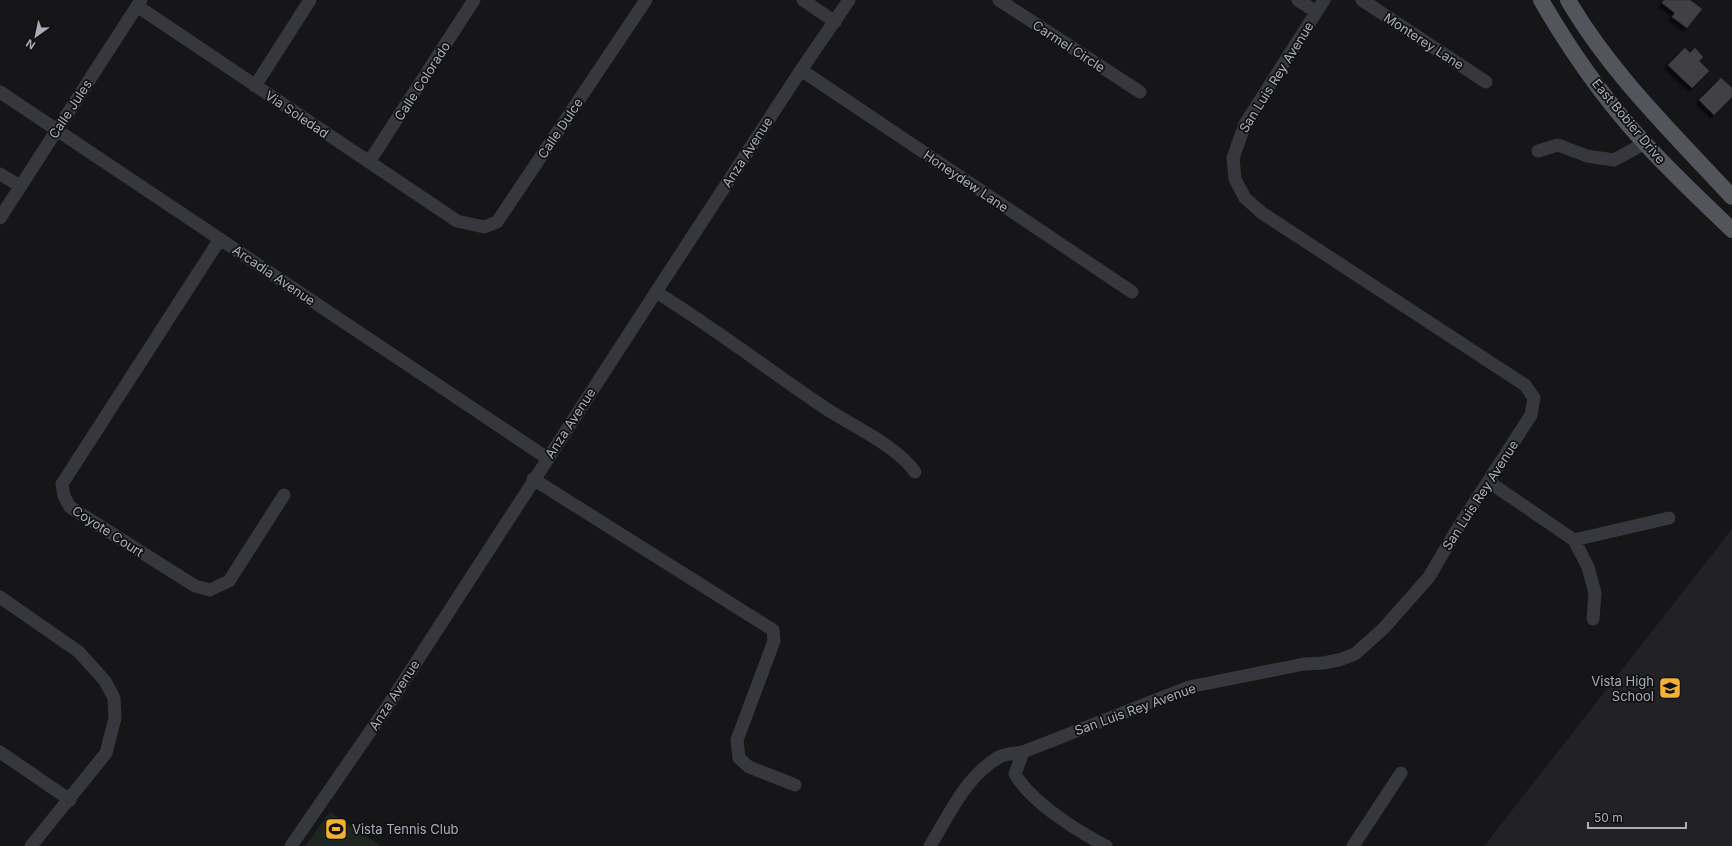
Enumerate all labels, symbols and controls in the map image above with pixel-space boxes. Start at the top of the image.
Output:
street label: Monterey Lane [1381,9,1467,73]
north arrow [16,16,56,56]
street label: Carmel Circle [1030,17,1108,75]
street label: San Luis Rey Avenue [1235,19,1317,135]
text: N [23,36,38,53]
street label: Calle Colorado [391,39,453,123]
street label: East Bobier Drive [1589,75,1669,167]
street label: Calle Jules [45,76,95,141]
street label: Via Soledad [262,87,332,141]
street label: Calle Dulce [534,95,586,161]
street label: Anza Avenue [718,114,776,190]
street label: Honeydew Lane [920,147,1012,215]
street label: Arcadia Avenue [230,241,318,309]
street label: Anza Avenue [541,385,599,461]
street label: San Luis Rey Avenue [1438,437,1522,553]
street label: Coyote Court [69,502,147,560]
street label: Anza Avenue [365,657,423,733]
place label: Vista High School [1591,673,1654,704]
school or university icon: Vista High School [1657,675,1683,701]
street label: San Luis Rey Avenue [1072,680,1198,738]
scale bar [1588,804,1686,830]
text: 50 m [1594,810,1623,825]
sports icon: Vista Tennis Club [323,816,349,842]
place label: Vista Tennis Club [352,821,459,837]

